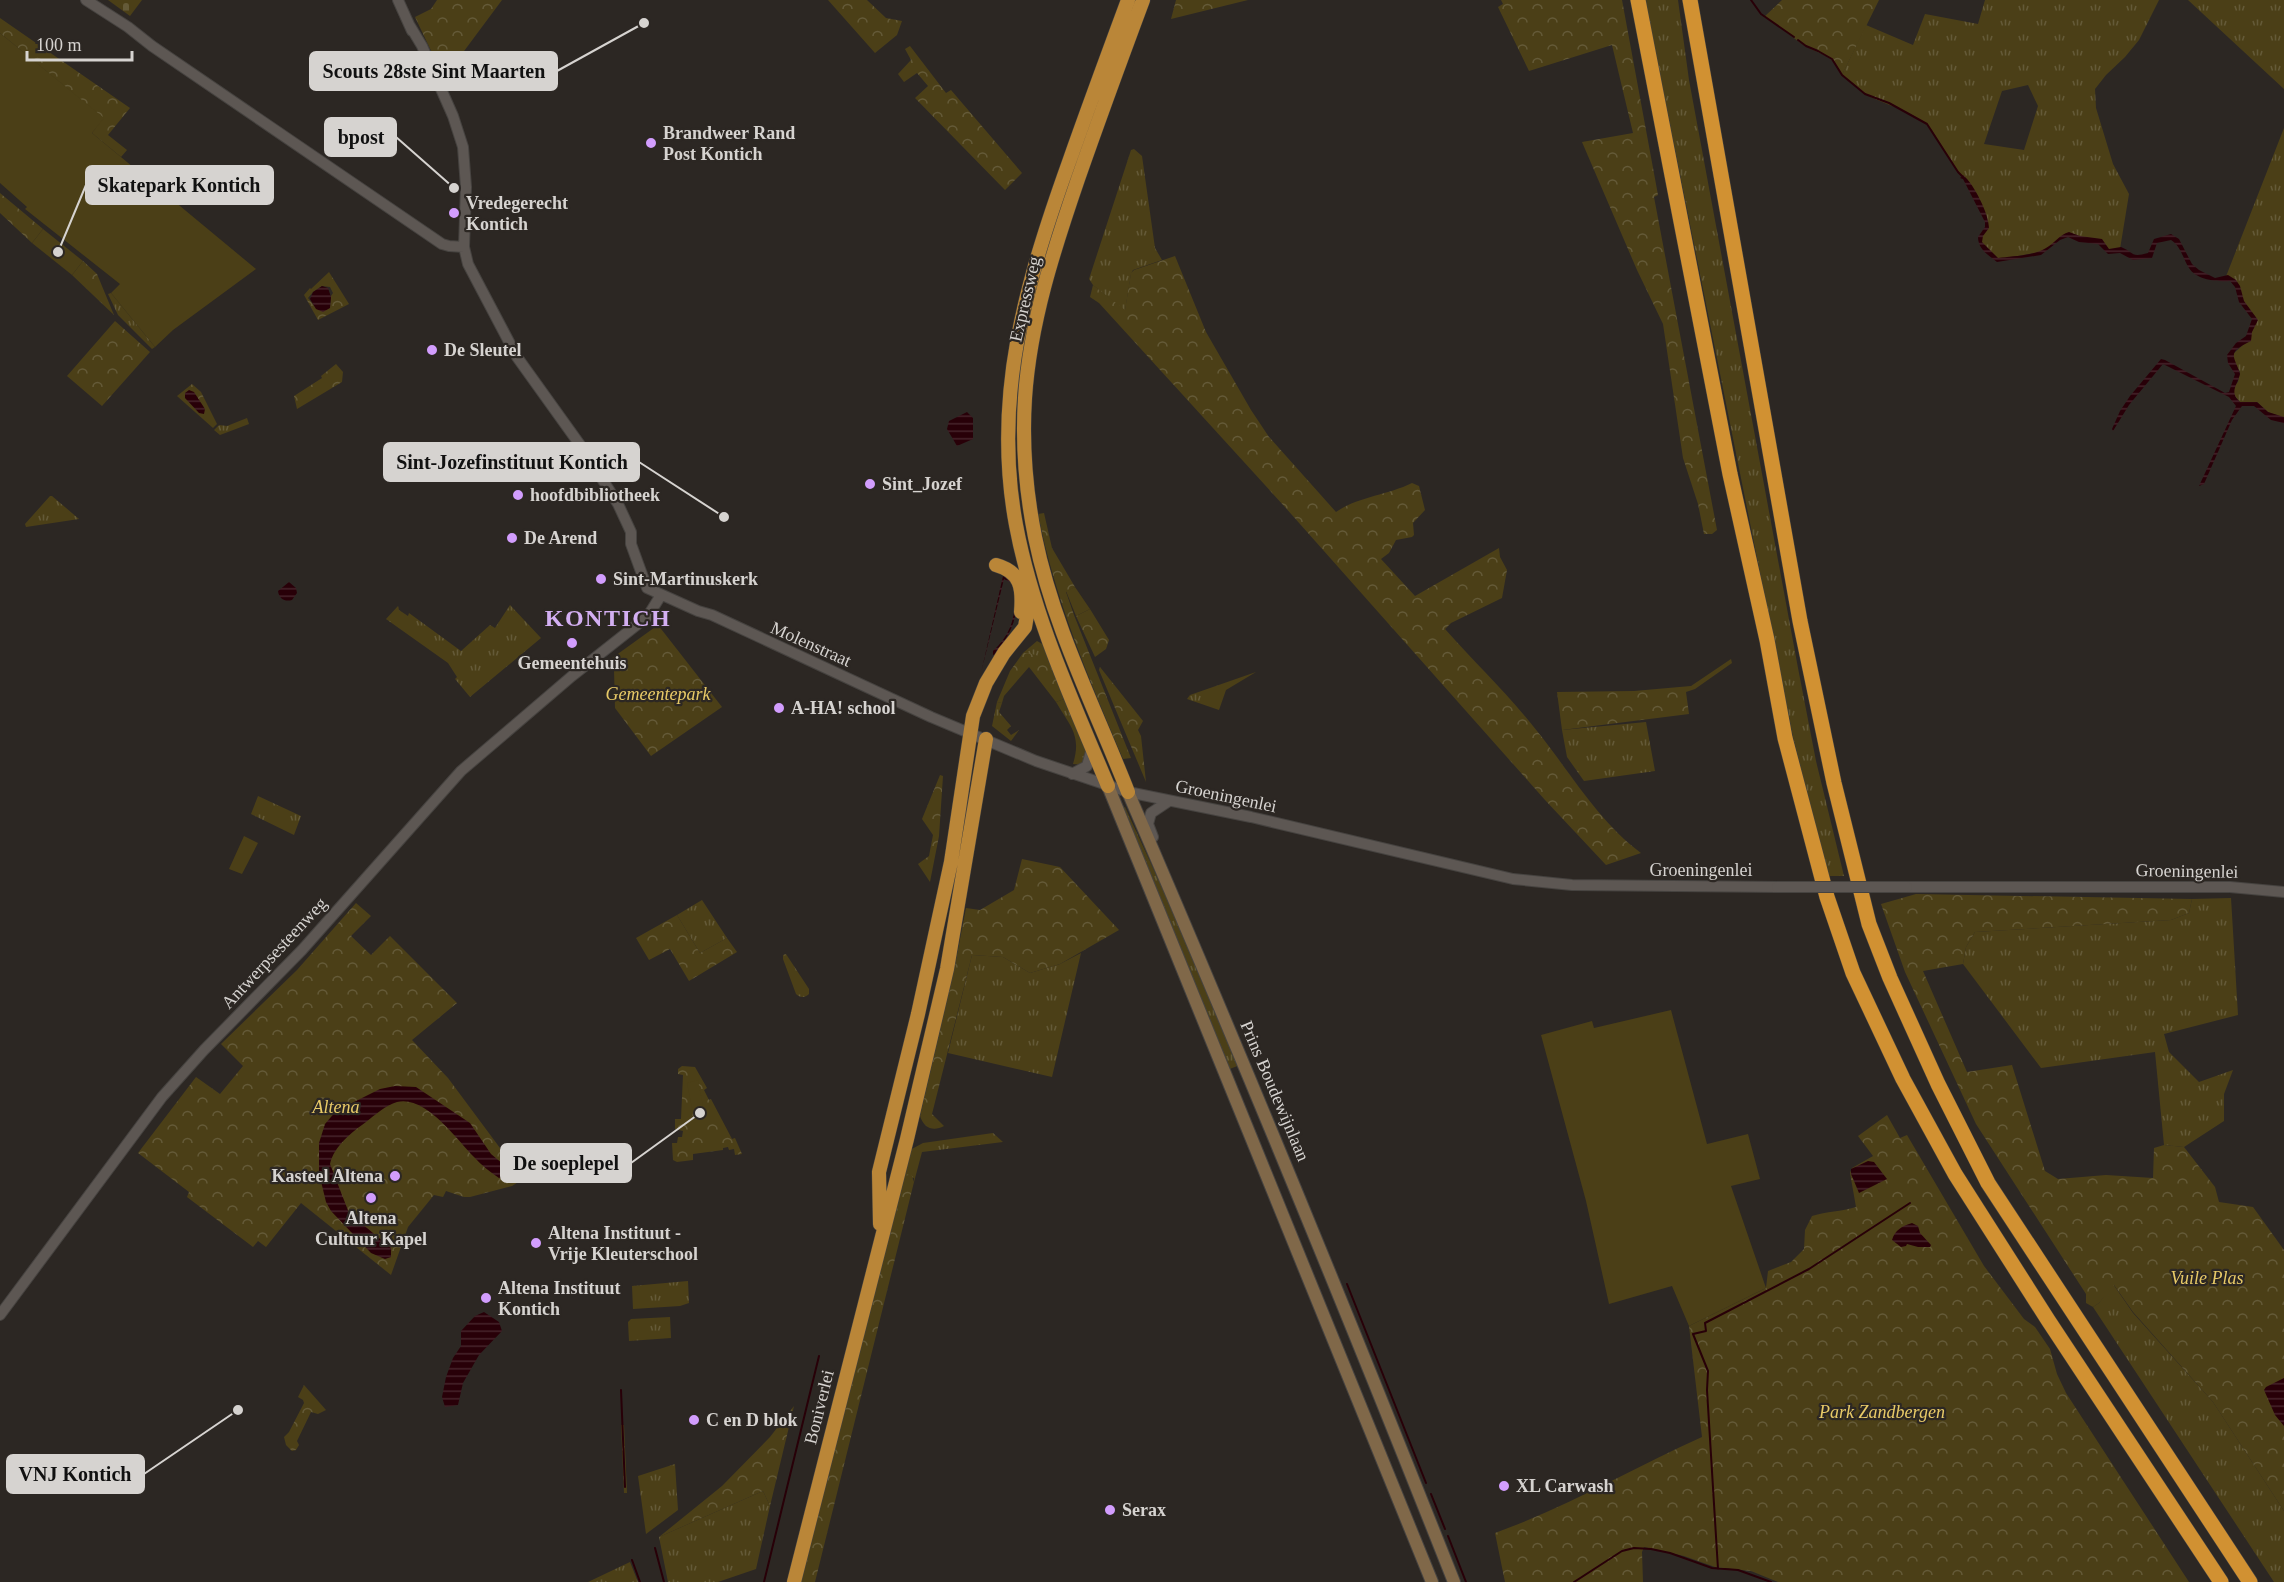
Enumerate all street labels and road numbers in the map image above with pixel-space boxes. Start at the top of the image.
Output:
street label: Expressweg [1005,254,1045,344]
street label: Molenstraat [768,617,854,671]
street label: Groeningenlei [1174,776,1278,816]
street label: Groeningenlei [1650,860,1752,880]
street label: Groeningenlei [2135,860,2239,882]
street label: Antwerpsesteenweg [217,893,331,1013]
street label: Prins Boudewijnlaan [1236,1018,1314,1164]
street label: Boniverlei [800,1368,838,1446]

